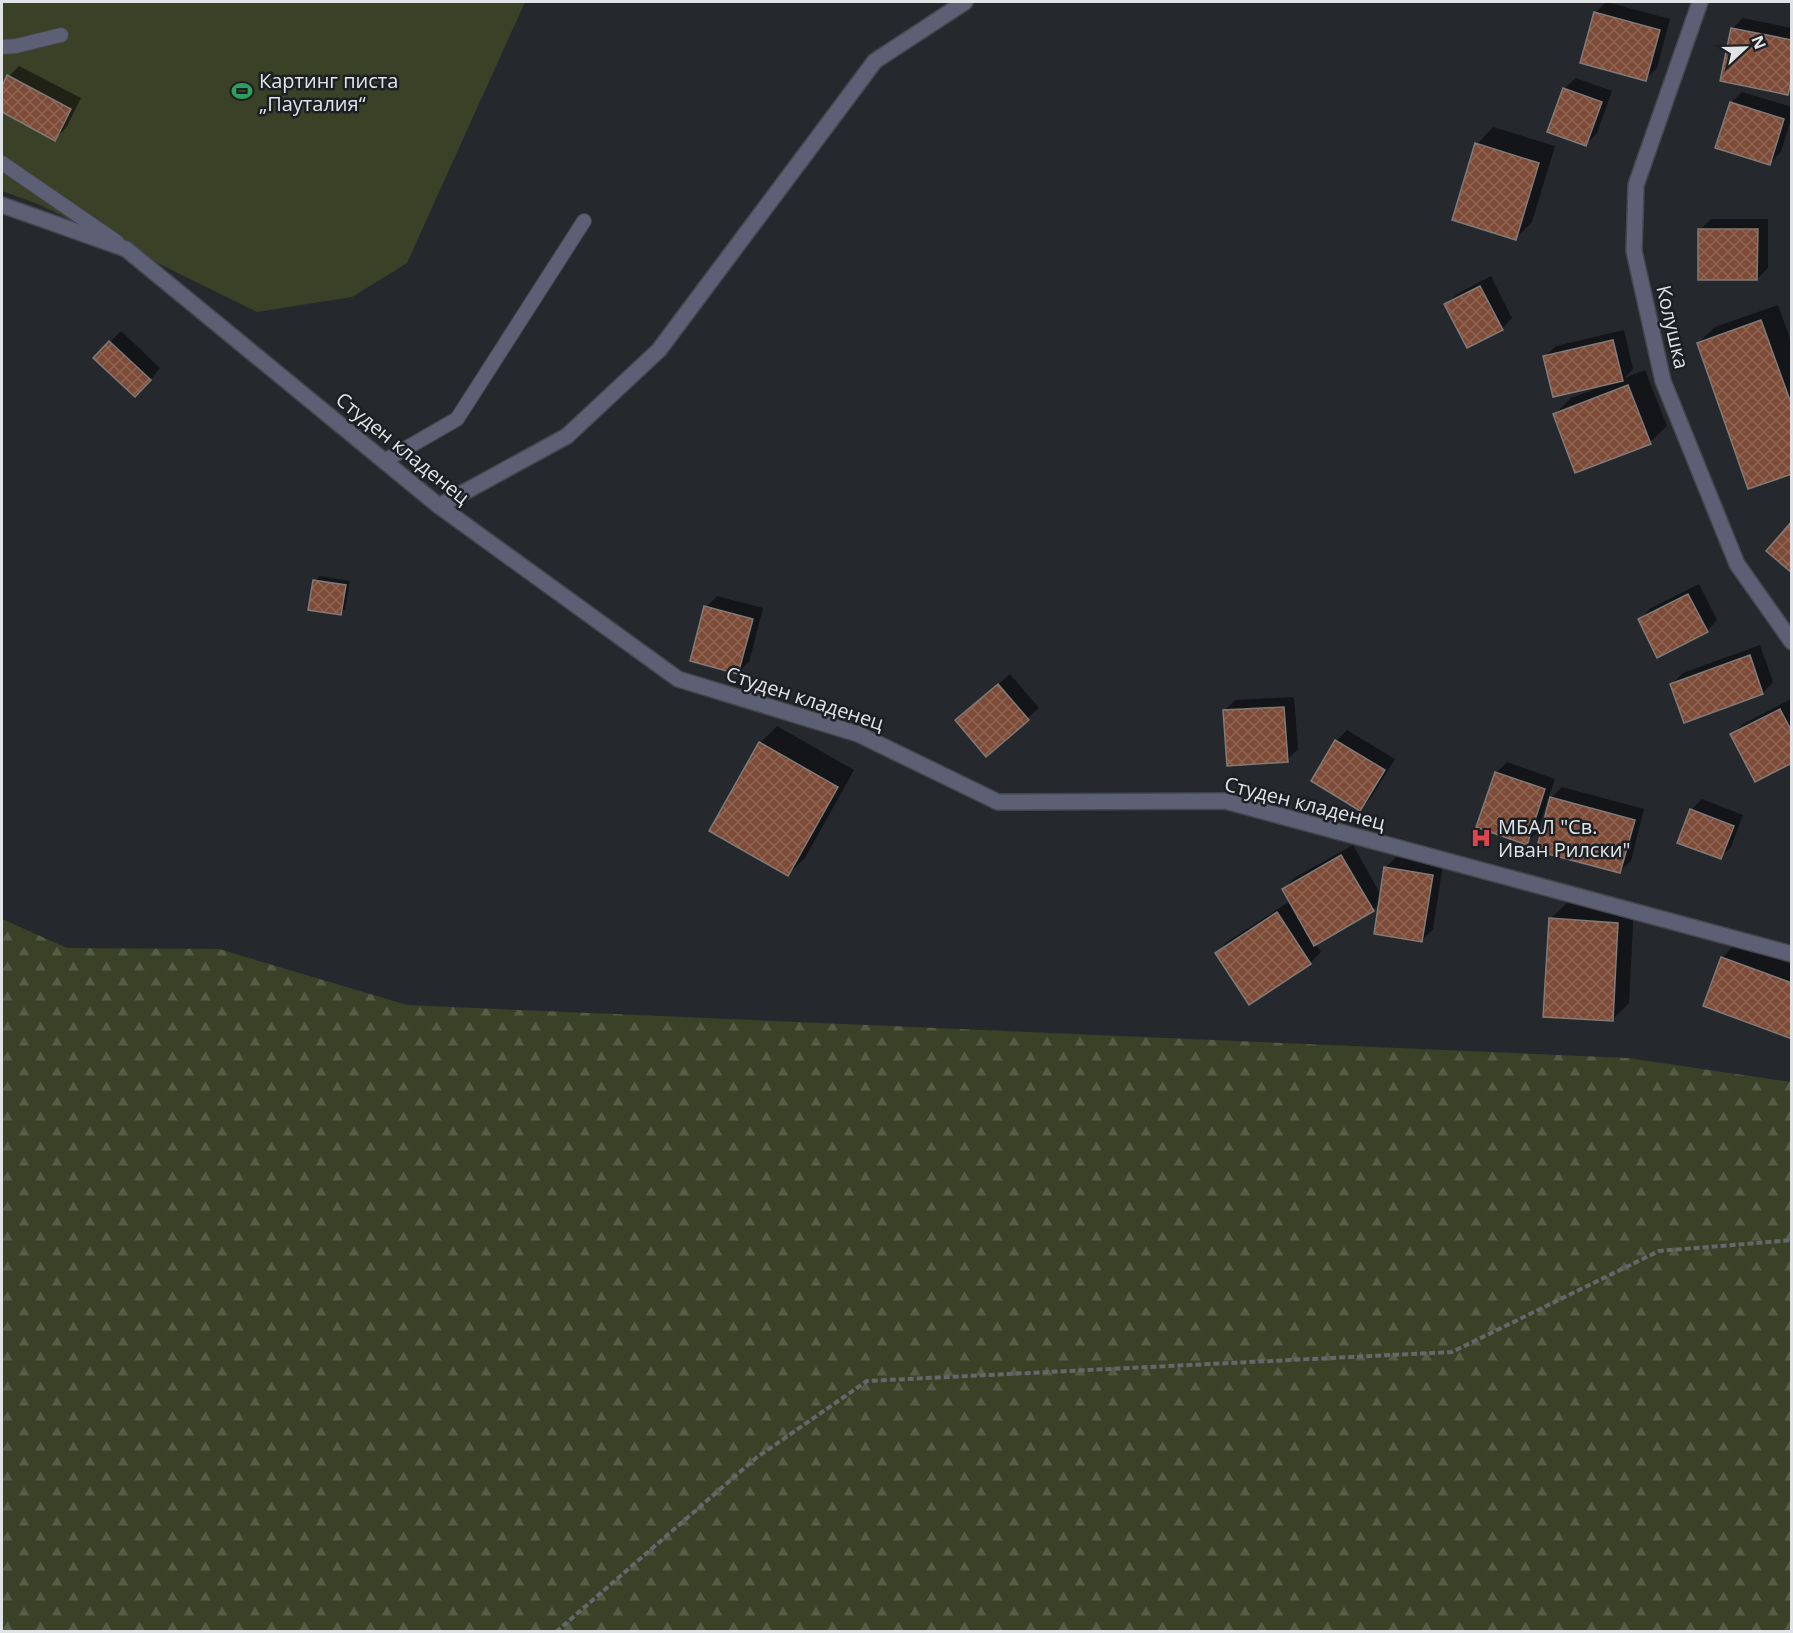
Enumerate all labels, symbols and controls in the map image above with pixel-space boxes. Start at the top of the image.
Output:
north arrow [1715,18,1775,78]
text: N [1746,32,1772,53]
place label: Картинг писта „Пауталия“ [259,67,398,117]
sports icon: Картинг писта „Пауталия“ [230,79,254,103]
street label: Колушка [1650,283,1696,371]
street label: Студен кладенец [331,386,476,511]
street label: Студен кладенец [723,660,888,736]
street label: Студен кладенец [1222,770,1389,836]
place label: МБАЛ "Св. Иван Рилски" [1498,813,1630,863]
hospital icon: МБАЛ "Св. Иван Рилски" [1469,826,1493,850]

